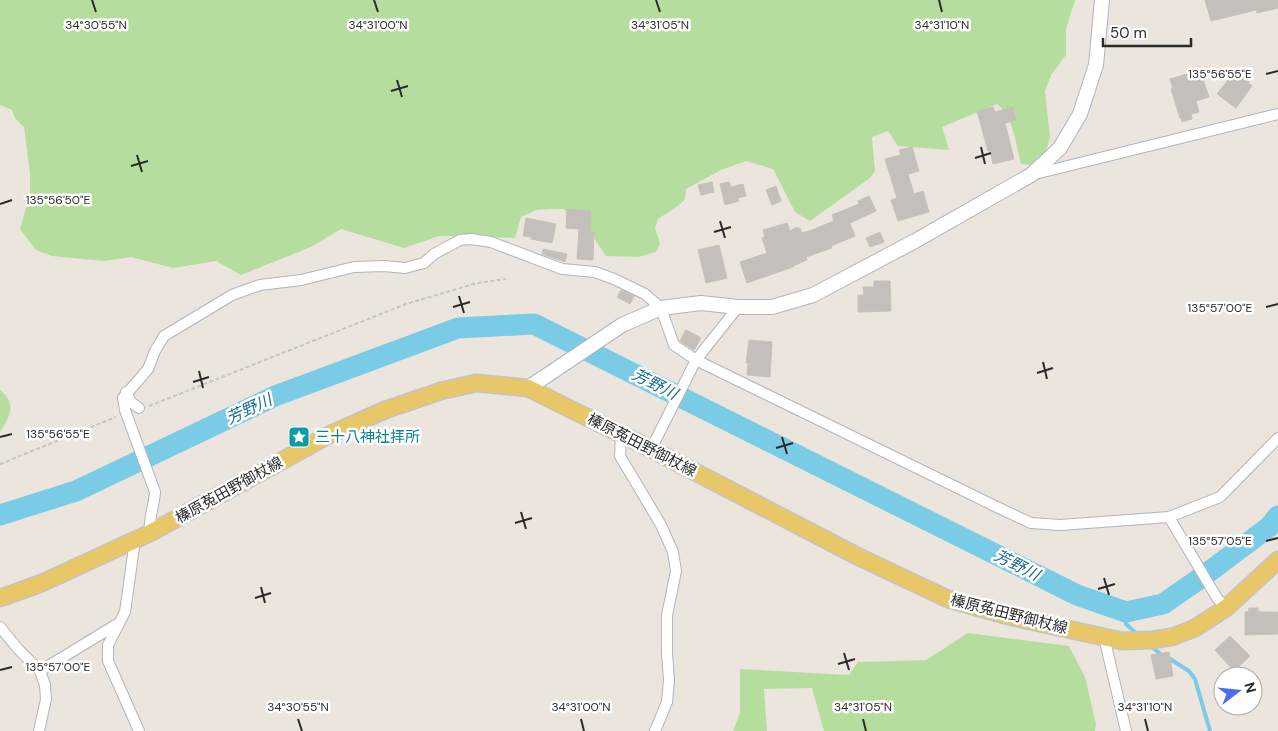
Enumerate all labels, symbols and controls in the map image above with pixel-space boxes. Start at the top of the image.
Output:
scale bar [1103,15,1190,47]
text: 34°30'55"N [65,17,127,33]
text: 34°31'00"N [348,17,408,33]
text: 34°31'05"N [631,17,689,33]
text: 34°31'10"N [915,17,969,33]
text: 50 m [1110,23,1147,43]
text: 135°56'55"E [1188,66,1252,82]
text: 135°56'50"E [26,192,90,208]
text: 135°57'00"E [1188,300,1253,316]
water label: 芳野川 [629,364,683,405]
water label: 芳野川 [223,388,277,429]
street label: 榛原菟田野御杖線 [584,409,700,481]
place icon: 三十八神社拝所 [287,425,311,449]
text: 135°56'55"E [26,426,90,442]
place label: 三十八神社拝所 [315,427,420,447]
street label: 榛原菟田野御杖線 [172,452,286,528]
text: 135°57'05"E [1188,533,1252,549]
water label: 芳野川 [991,545,1045,586]
street label: 榛原菟田野御杖線 [948,590,1070,638]
text: 135°57'00"E [26,659,91,675]
north arrow [1213,666,1263,716]
text: N [1240,680,1261,695]
text: 34°30'55"N [267,699,329,715]
text: 34°31'00"N [551,699,611,715]
text: 34°31'05"N [834,699,892,715]
text: 34°31'10"N [1118,699,1172,715]

